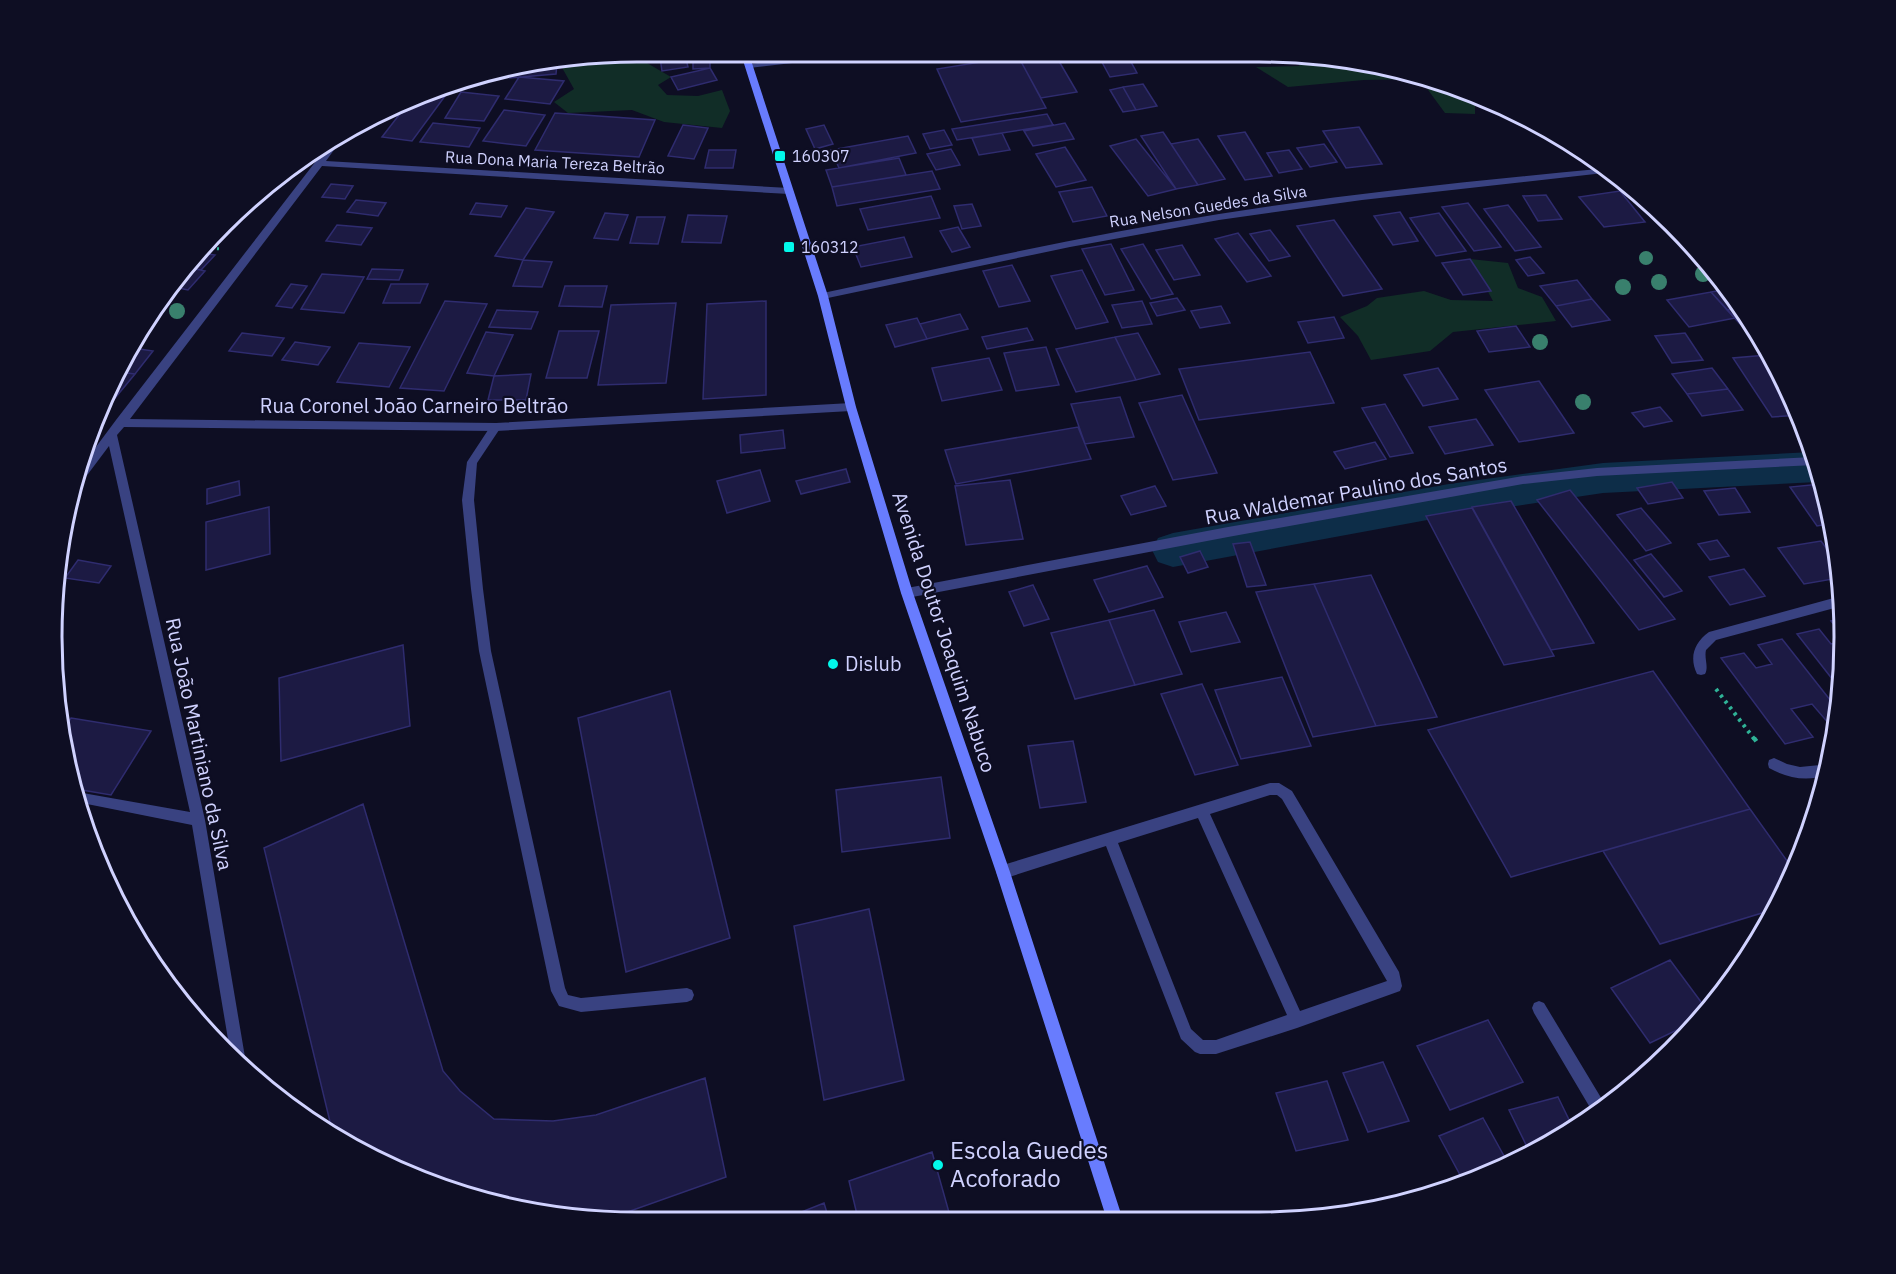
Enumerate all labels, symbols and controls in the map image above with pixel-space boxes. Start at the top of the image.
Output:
street label: Rua Dona Maria Tereza Beltrão [445,146,665,178]
place label: 160307 [792,146,850,166]
marker: 160307 [773,149,787,163]
street label: Rua Nelson Guedes da Silva [1108,180,1309,231]
place label: 160312 [801,237,859,257]
marker: 160312 [782,240,796,254]
street label: Rua Coronel João Carneiro Beltrão [260,392,568,419]
street label: Rua Waldemar Paulino dos Santos [1203,451,1509,530]
street label: Avenida Doutor Joaquim Nabuco [886,488,1003,776]
street label: Rua João Martiniano da Silva [160,615,240,873]
place label: Dislub [845,650,902,677]
marker: Dislub [826,657,840,671]
place label: Escola Guedes Acoforado [950,1134,1108,1194]
marker: Escola Guedes Acoforado [931,1158,945,1172]

